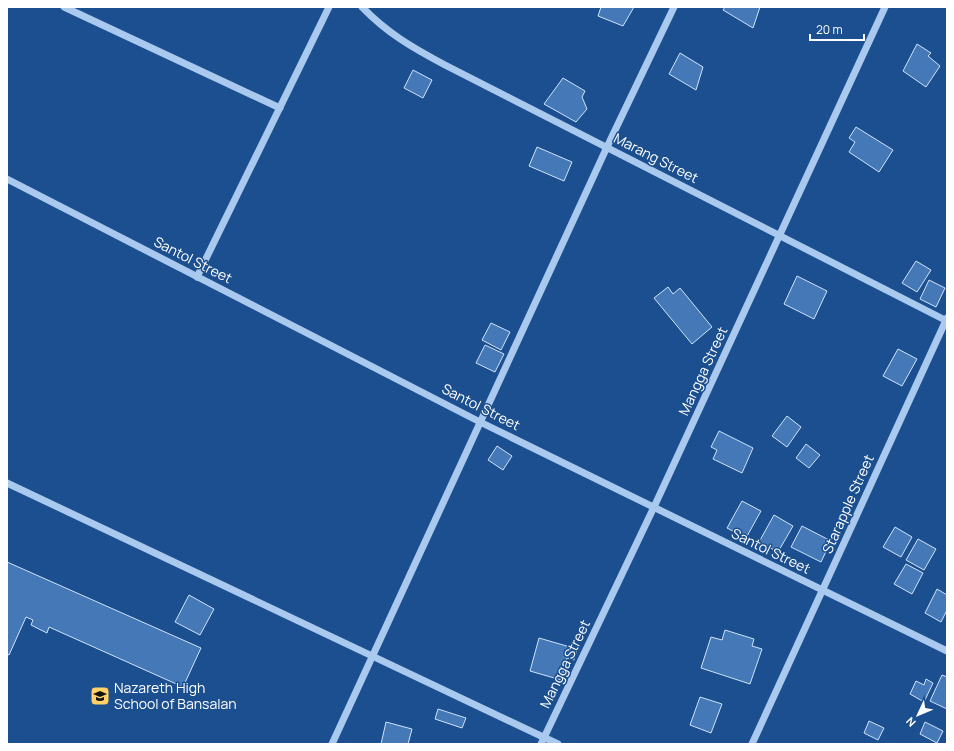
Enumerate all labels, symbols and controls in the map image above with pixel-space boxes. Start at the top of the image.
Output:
scale bar [810,16,864,42]
text: 20 m [816,21,843,38]
street label: Marang Street [611,128,702,187]
street label: Santol Street [151,232,236,288]
street label: Mangga Street [674,323,732,418]
street label: Santol Street [439,379,524,435]
street label: Starapple Street [817,451,878,556]
street label: Santol Street [729,523,814,578]
street label: Mangga Street [535,616,594,711]
place label: Nazareth High School of Bansalan [114,678,237,713]
school or university icon: Nazareth High School of Bansalan [89,685,111,707]
north arrow [898,695,938,735]
text: N [902,714,919,730]

